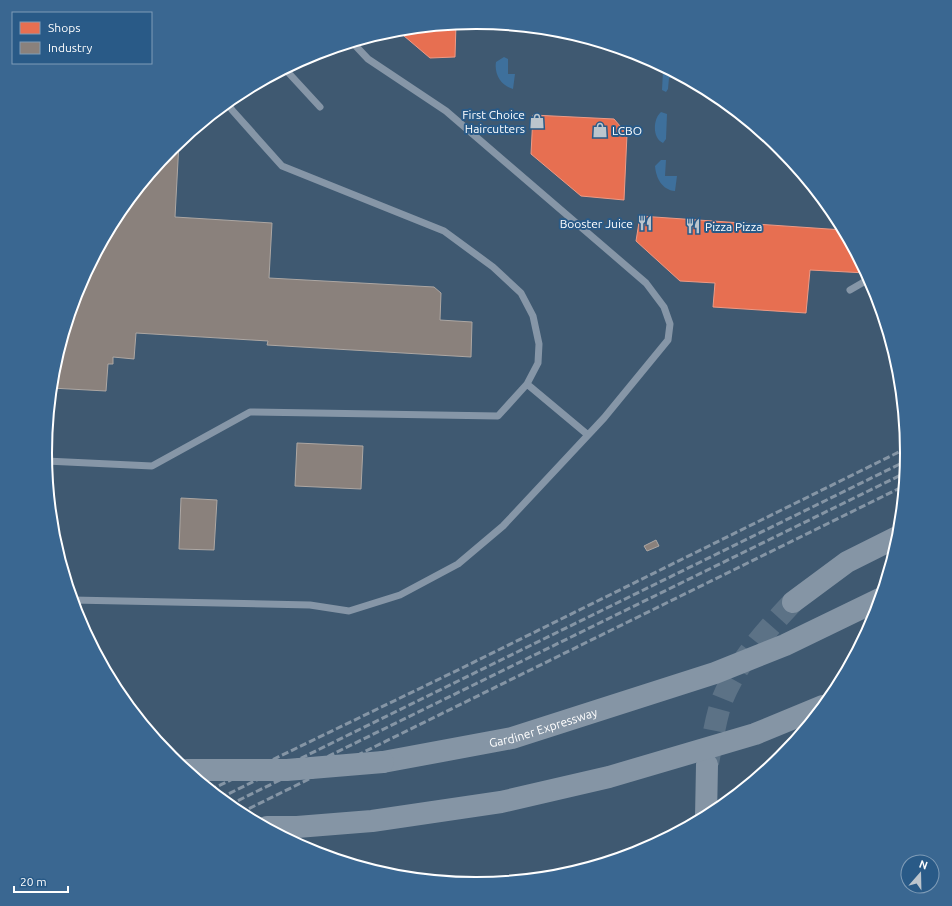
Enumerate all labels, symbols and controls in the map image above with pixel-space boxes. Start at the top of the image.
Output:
legend [12,12,152,64]
text: Shops [48,21,80,34]
text: Industry [48,41,93,54]
place label: First Choice Haircutters [462,108,525,135]
shop icon: First Choice Haircutters [528,112,546,130]
shop icon: LCBO [591,121,609,139]
place label: LCBO [612,124,642,137]
restaurant icon: Booster Juice [636,214,654,232]
place label: Booster Juice [560,217,633,230]
restaurant icon: Pizza Pizza [684,217,702,235]
place label: Pizza Pizza [705,220,762,233]
street label: Gardiner Expressway [488,705,599,749]
north arrow [900,854,940,894]
text: N [918,858,929,872]
scale bar [14,868,68,894]
text: 20 m [20,875,47,888]

